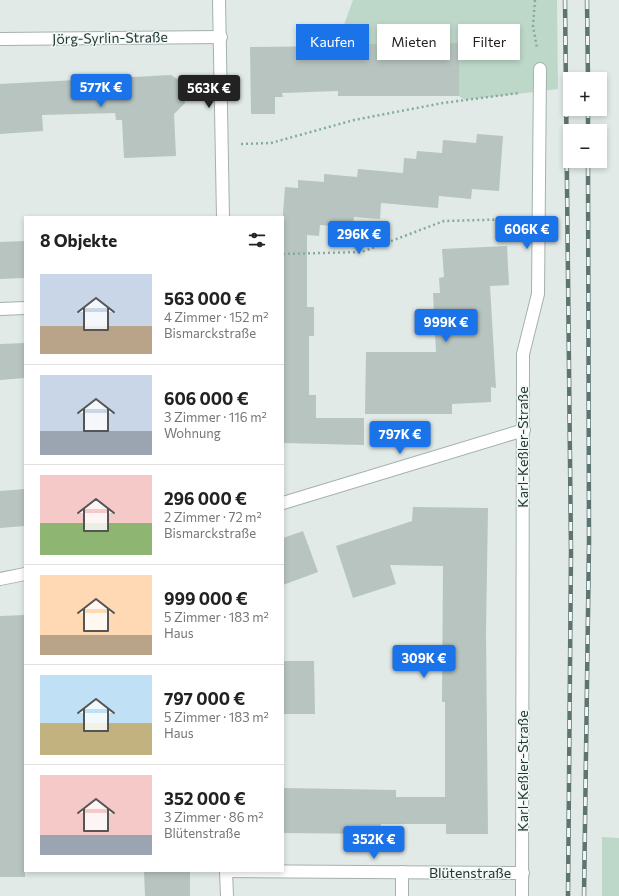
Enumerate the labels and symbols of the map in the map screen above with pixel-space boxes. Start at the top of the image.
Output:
street label: Jörg-Syrlin-Straße [52,28,168,47]
pin: 577K € [68,74,134,108]
pin: 563K € [176,75,242,109]
pin: 606K € [494,216,560,250]
pin: 296K € [326,221,392,255]
pin: 999K € [413,309,479,343]
street label: Karl-Keßler-Straße [514,386,531,508]
pin: 797K € [367,421,433,455]
pin: 309K € [391,645,457,679]
street label: Karl-Keßler-Straße [514,710,531,832]
pin: 352K € [341,826,407,860]
street label: Blütenstraße [429,864,511,881]

